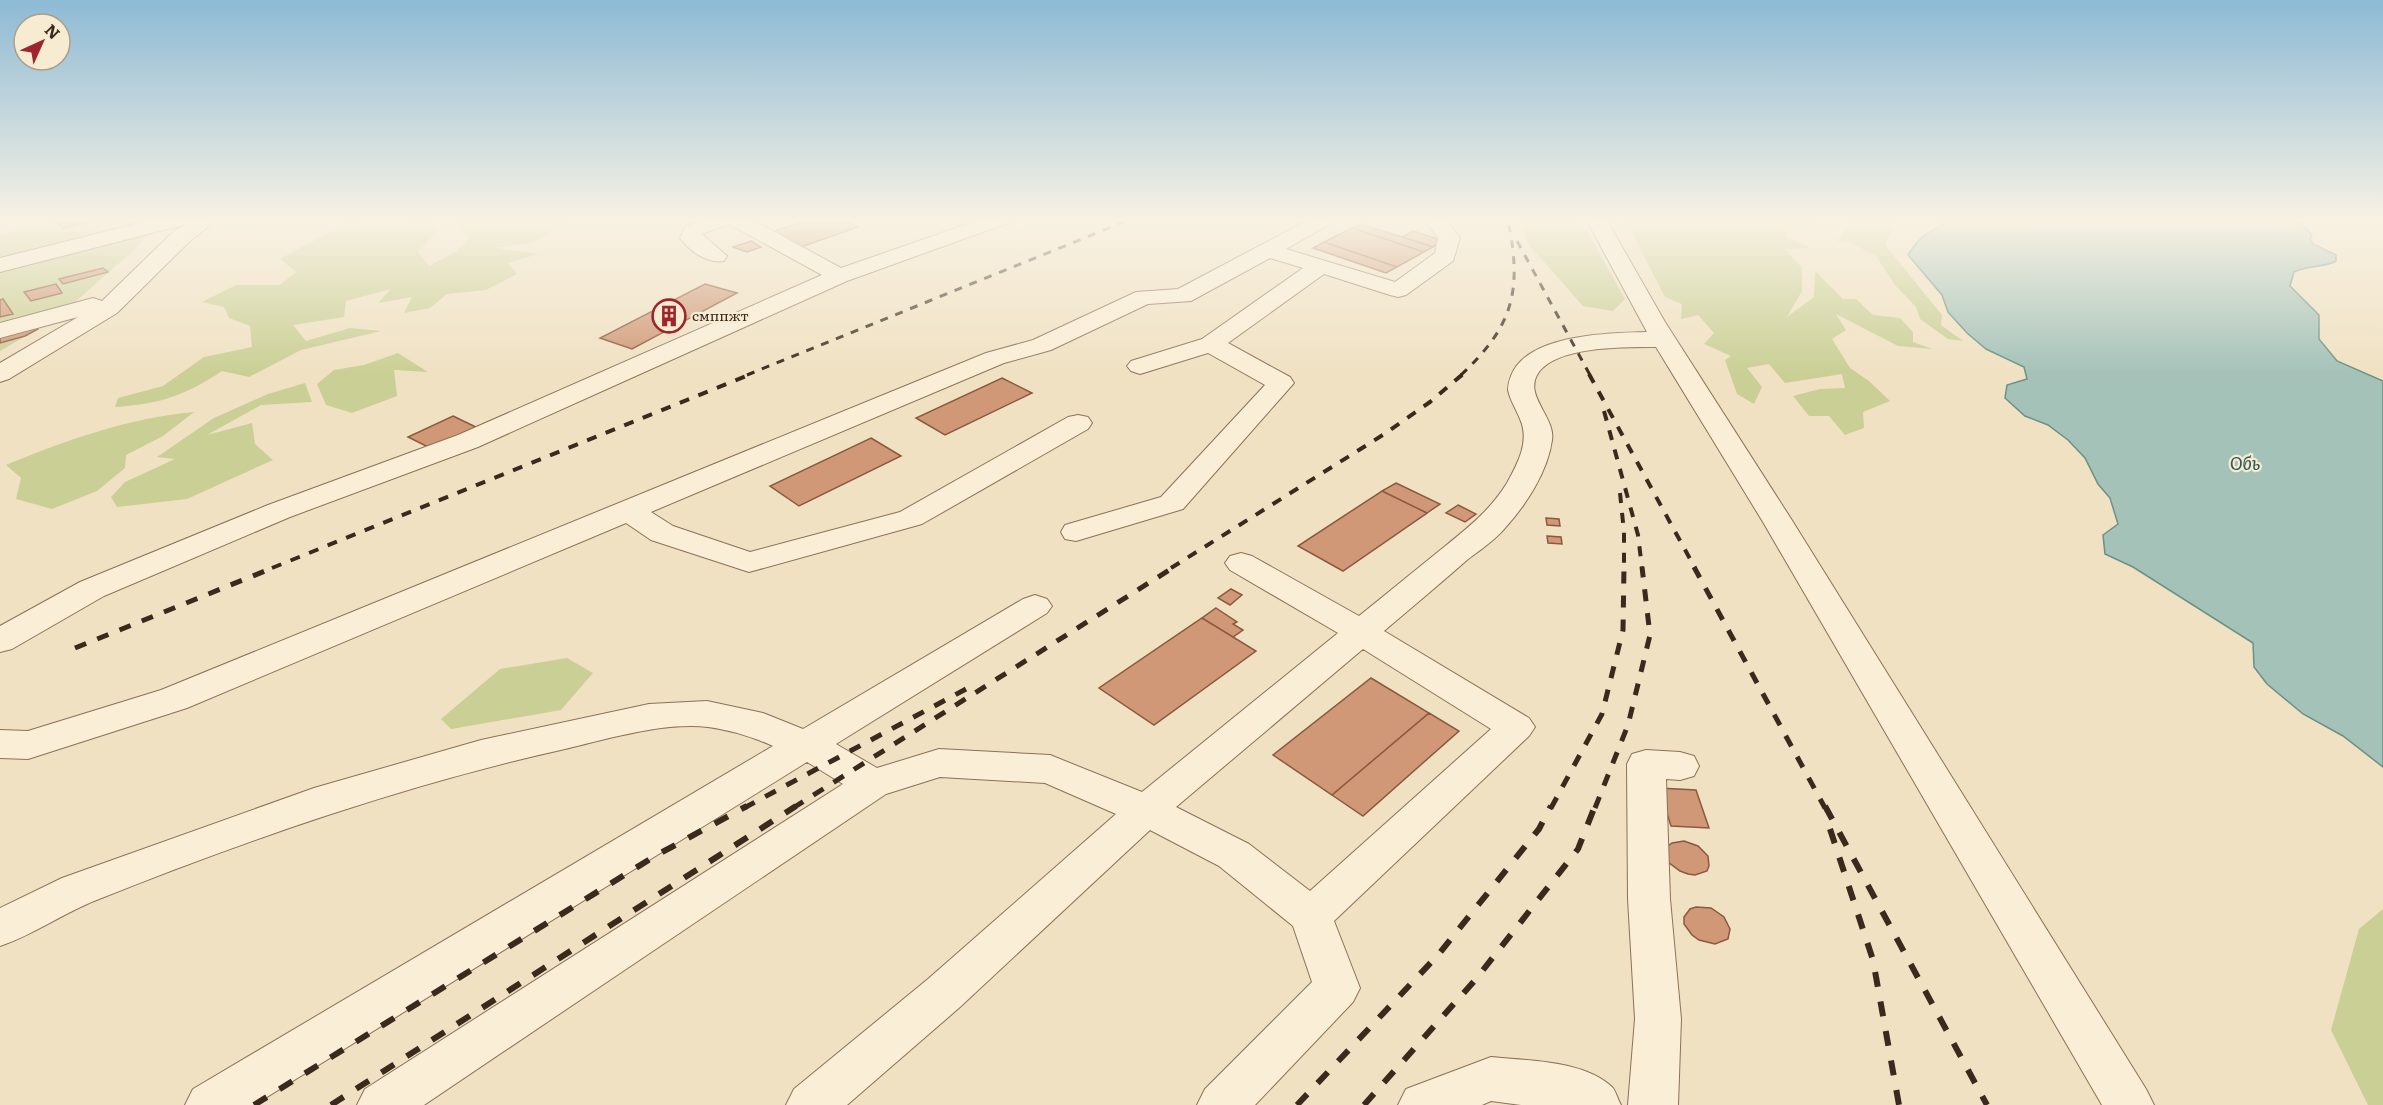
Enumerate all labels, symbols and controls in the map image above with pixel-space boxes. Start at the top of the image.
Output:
north arrow [12,12,72,72]
text: N [40,17,67,44]
building icon: смппжт [651,298,687,334]
place label: смппжт [692,305,749,325]
water label: Обь [2230,449,2260,476]

